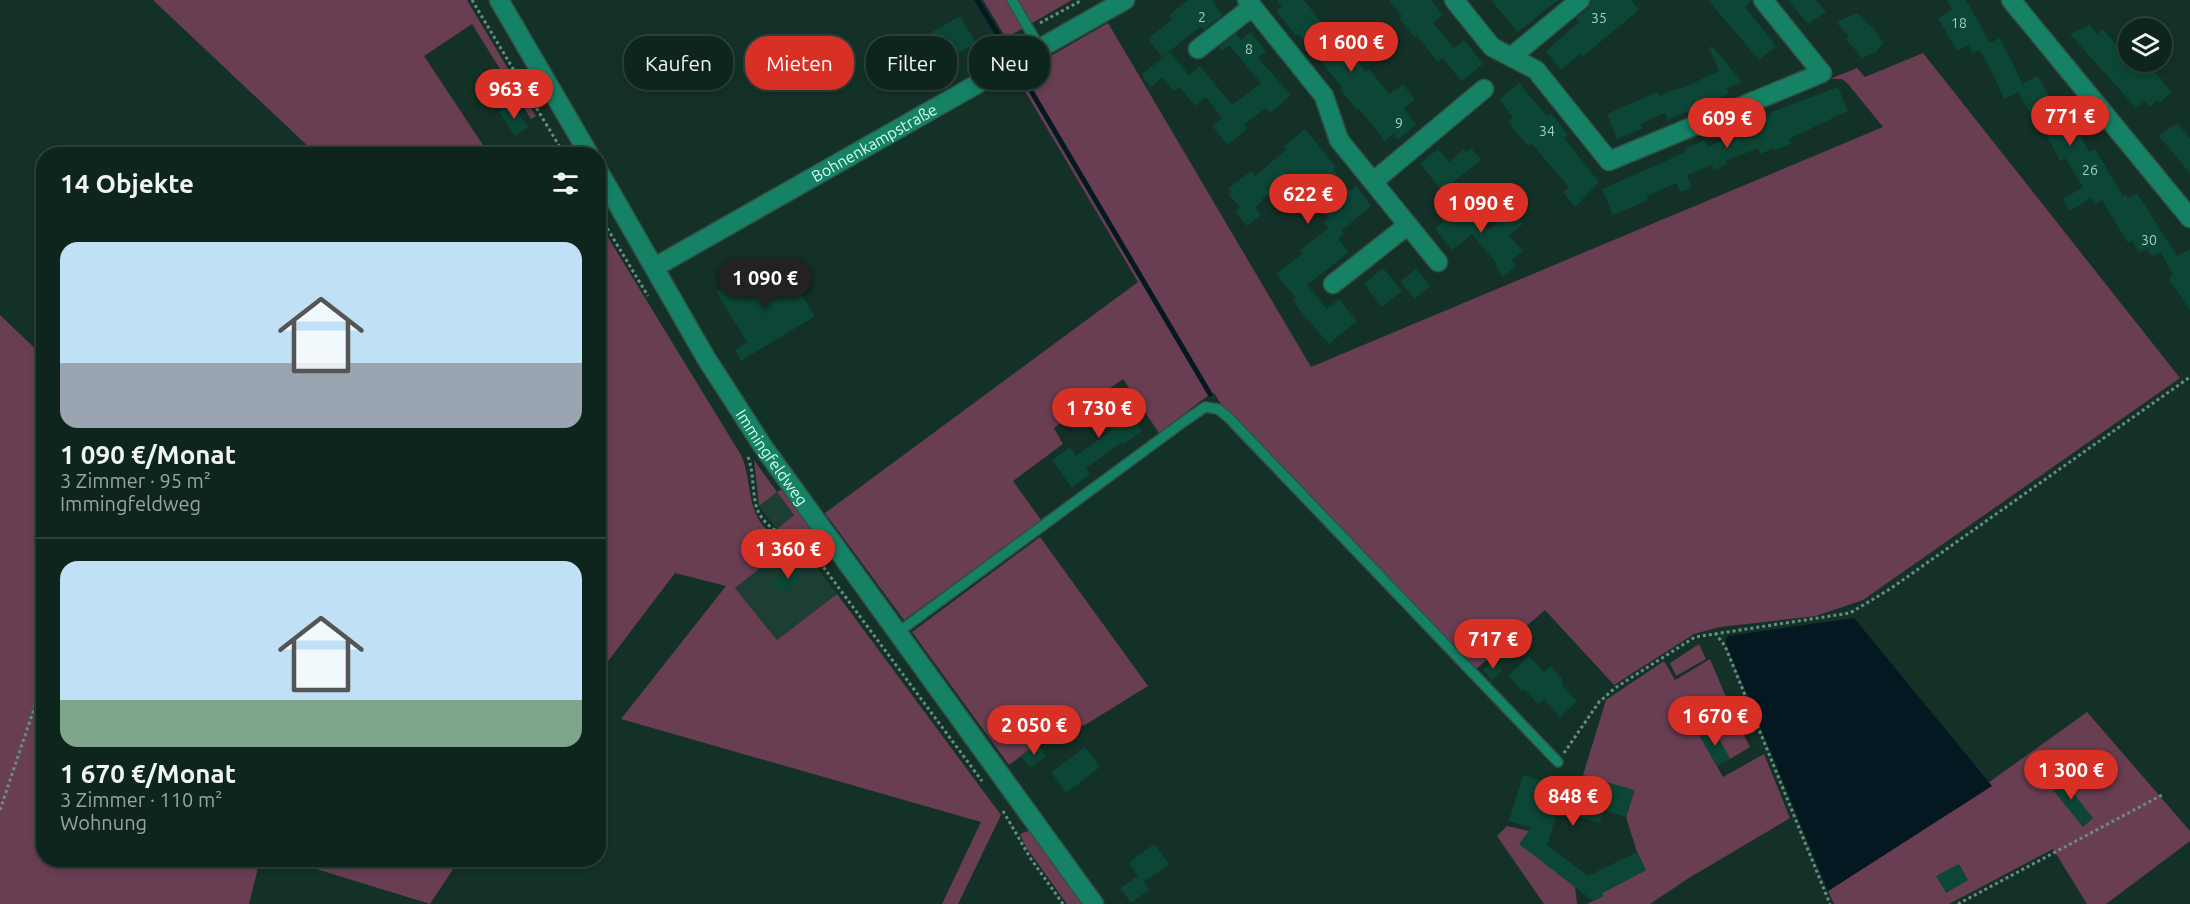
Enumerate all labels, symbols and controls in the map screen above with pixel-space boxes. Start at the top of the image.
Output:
house number: 2 [1198,9,1206,25]
house number: 35 [1591,10,1607,26]
house number: 18 [1951,15,1967,31]
map controls [2118,18,2172,72]
button: layers [2118,18,2172,72]
pin: 1 600 € [1296,22,1406,73]
text: 1 600 € [1318,30,1384,53]
chip: Kaufen [624,36,733,90]
chip: Mieten [745,36,854,90]
chip: Filter [866,36,957,90]
chip: Neu [969,36,1050,90]
house number: 8 [1245,41,1253,57]
pin: 963 € [472,69,556,120]
text: 963 € [489,77,539,100]
pin: 771 € [2028,96,2112,147]
pin: 609 € [1685,98,1769,149]
street label: Bohnenkampstraße [808,100,940,185]
text: 771 € [2045,104,2095,127]
text: 609 € [1702,106,1752,129]
house number: 9 [1395,115,1403,131]
house number: 34 [1539,123,1555,139]
house number: 26 [2082,162,2098,178]
icon: filters [549,167,582,200]
text: 14 Objekte [60,169,194,198]
pin: 622 € [1266,174,1350,225]
text: 622 € [1283,182,1333,205]
pin: 1 090 € [1426,183,1536,234]
text: 1 090 € [1448,191,1514,214]
house number: 30 [2141,232,2157,248]
pin: 1 090 € [710,258,820,309]
text: 1 090 € [732,266,798,289]
icon: home [267,281,375,389]
pin: 1 730 € [1044,388,1154,439]
text: 1 730 € [1066,396,1132,419]
street label: Immingfeldweg [732,406,812,509]
text: 1 090 €/Monat [60,440,236,469]
text: 3 Zimmer · 95 m² [60,469,211,492]
text: Immingfeldweg [60,492,201,515]
pin: 1 360 € [733,529,843,580]
text: 1 360 € [755,537,821,560]
icon: home [267,600,375,708]
pin: 717 € [1451,619,1535,670]
text: 717 € [1468,627,1518,650]
pin: 1 670 € [1660,696,1770,747]
text: 1 670 € [1682,704,1748,727]
pin: 2 050 € [979,705,1089,756]
text: 2 050 € [1001,713,1067,736]
pin: 1 300 € [2016,750,2126,801]
text: 1 300 € [2038,758,2104,781]
text: 1 670 €/Monat [60,759,236,788]
pin: 848 € [1531,776,1615,827]
text: 848 € [1548,784,1598,807]
text: 3 Zimmer · 110 m² [60,788,222,811]
text: Wohnung [60,811,147,834]

